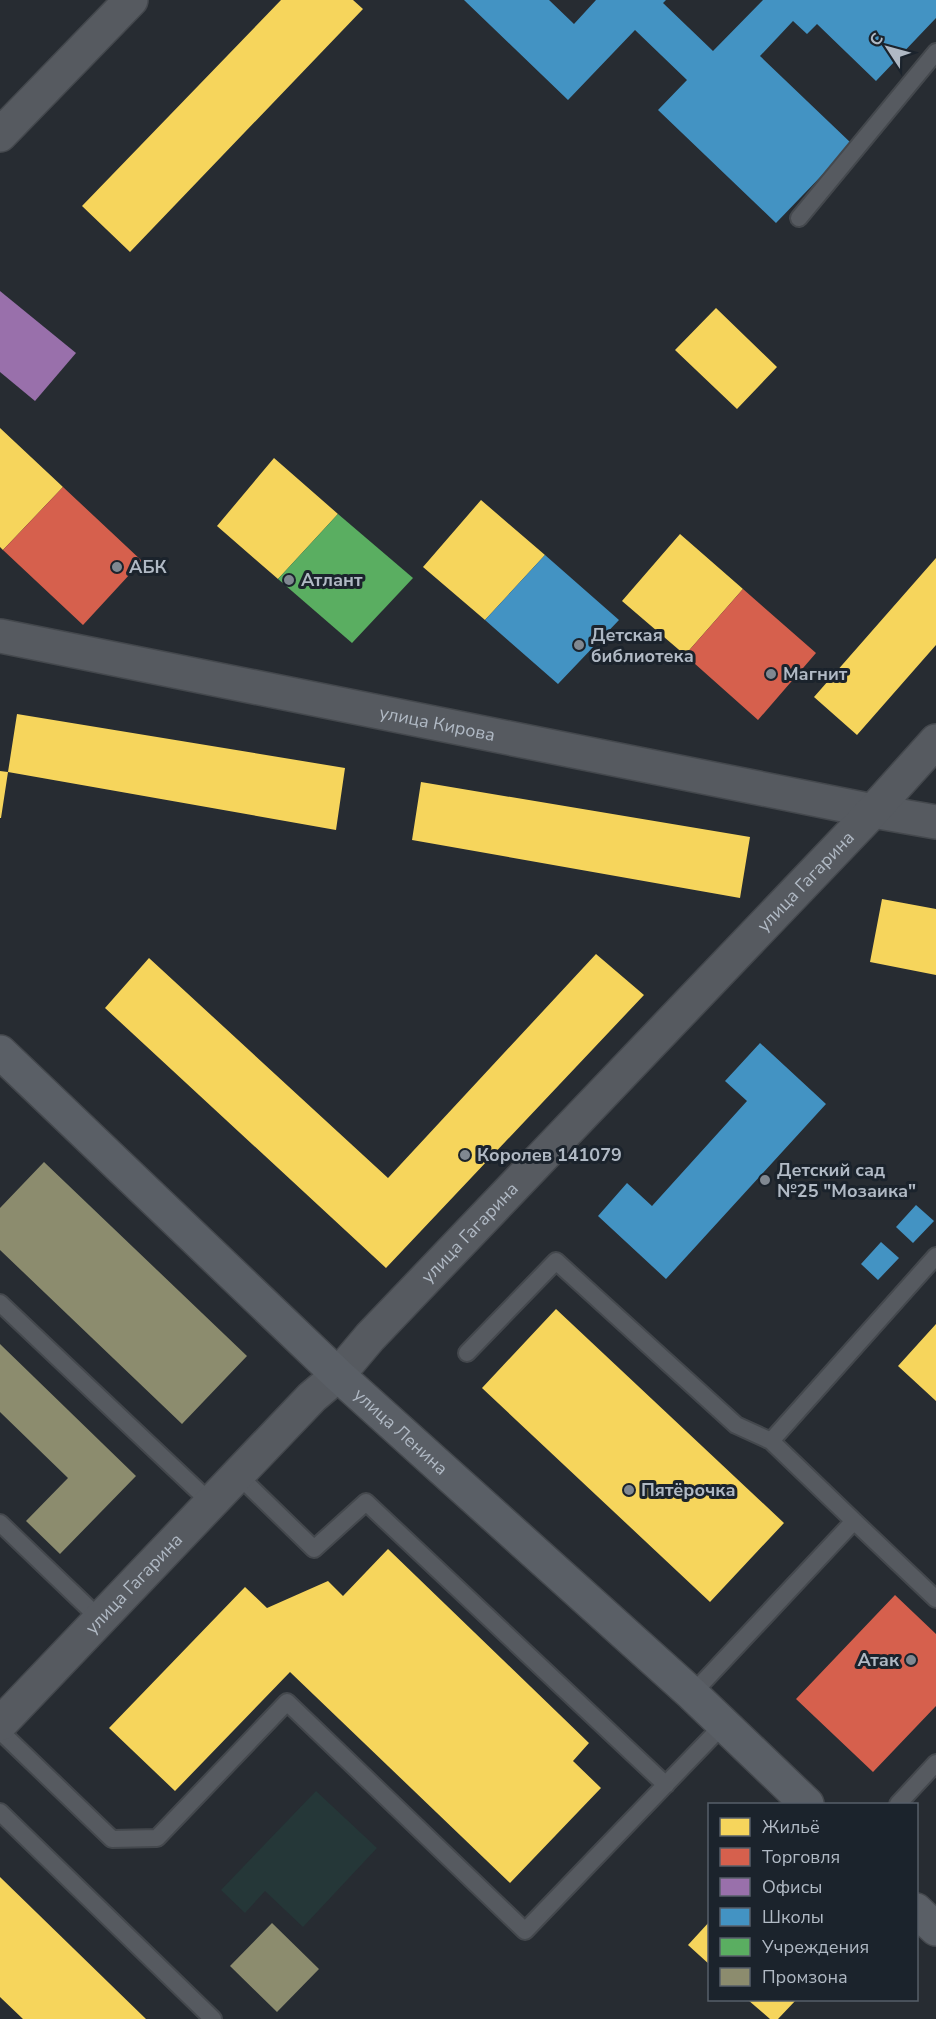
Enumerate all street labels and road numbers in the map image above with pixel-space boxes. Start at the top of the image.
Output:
street label: улица Кирова [377,700,497,747]
street label: улица Гагарина [752,826,860,937]
street label: улица Гагарина [416,1177,524,1288]
street label: улица Ленина [348,1383,453,1480]
street label: улица Гагарина [80,1528,188,1639]

